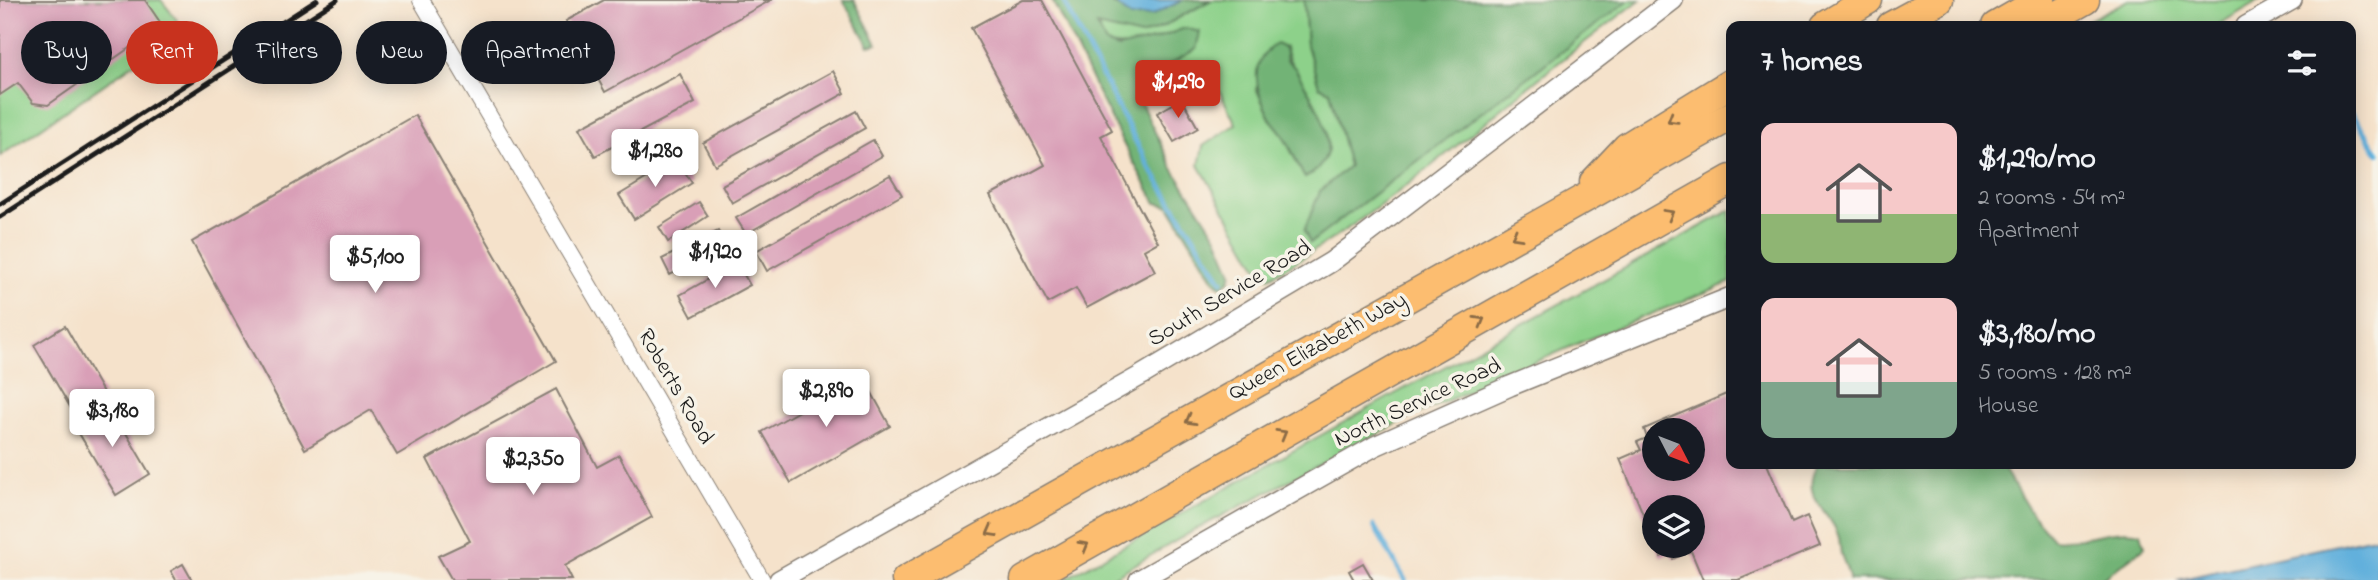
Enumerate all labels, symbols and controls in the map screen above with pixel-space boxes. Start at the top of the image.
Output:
chip: Buy [21,21,112,84]
chip: Rent [126,21,218,84]
chip: Filters [232,21,342,84]
chip: New [356,21,447,84]
chip: Apartment [461,21,615,84]
text: 7 homes [1761,41,1863,85]
icon: filters [2283,44,2321,82]
pin: $1,290 [1121,60,1235,120]
text: $1,290 [1151,66,1205,99]
one-way arrow [1667,111,1680,124]
pin: $1,280 [598,130,712,189]
text: $1,280 [627,135,683,168]
text: $1,290/mo [1978,138,2096,182]
icon: home [1817,151,1901,235]
text: 2 rooms · 54 m² [1978,182,2125,215]
one-way arrow [1662,209,1675,222]
text: Apartment [1978,215,2079,248]
one-way arrow [1510,228,1523,241]
pin: $1,920 [658,230,772,290]
street label: South Service Road [1142,232,1318,356]
pin: $5,100 [318,236,432,295]
text: $1,920 [688,236,742,269]
text: $5,100 [346,241,404,274]
street label: Queen Elizabeth Way [1223,284,1414,412]
text: $3,180/mo [1978,313,2096,357]
one-way arrow [1473,316,1485,329]
street label: Roberts Road [629,323,722,451]
icon: home [1817,326,1901,410]
street label: North Service Road [1329,350,1507,456]
text: 5 rooms · 128 m² [1978,357,2132,390]
pin: $2,890 [769,370,883,429]
text: $2,890 [799,375,853,408]
pin: $3,180 [55,390,169,449]
text: House [1978,390,2038,423]
text: $3,180 [85,395,139,428]
one-way arrow [1184,412,1197,425]
north arrow [1642,418,1704,481]
map controls [1642,418,1705,558]
one-way arrow [1275,429,1287,442]
pin: $2,350 [476,438,590,497]
text: $2,350 [502,443,564,476]
button: layers [1642,495,1705,558]
one-way arrow [986,524,999,537]
one-way arrow [1077,541,1090,554]

